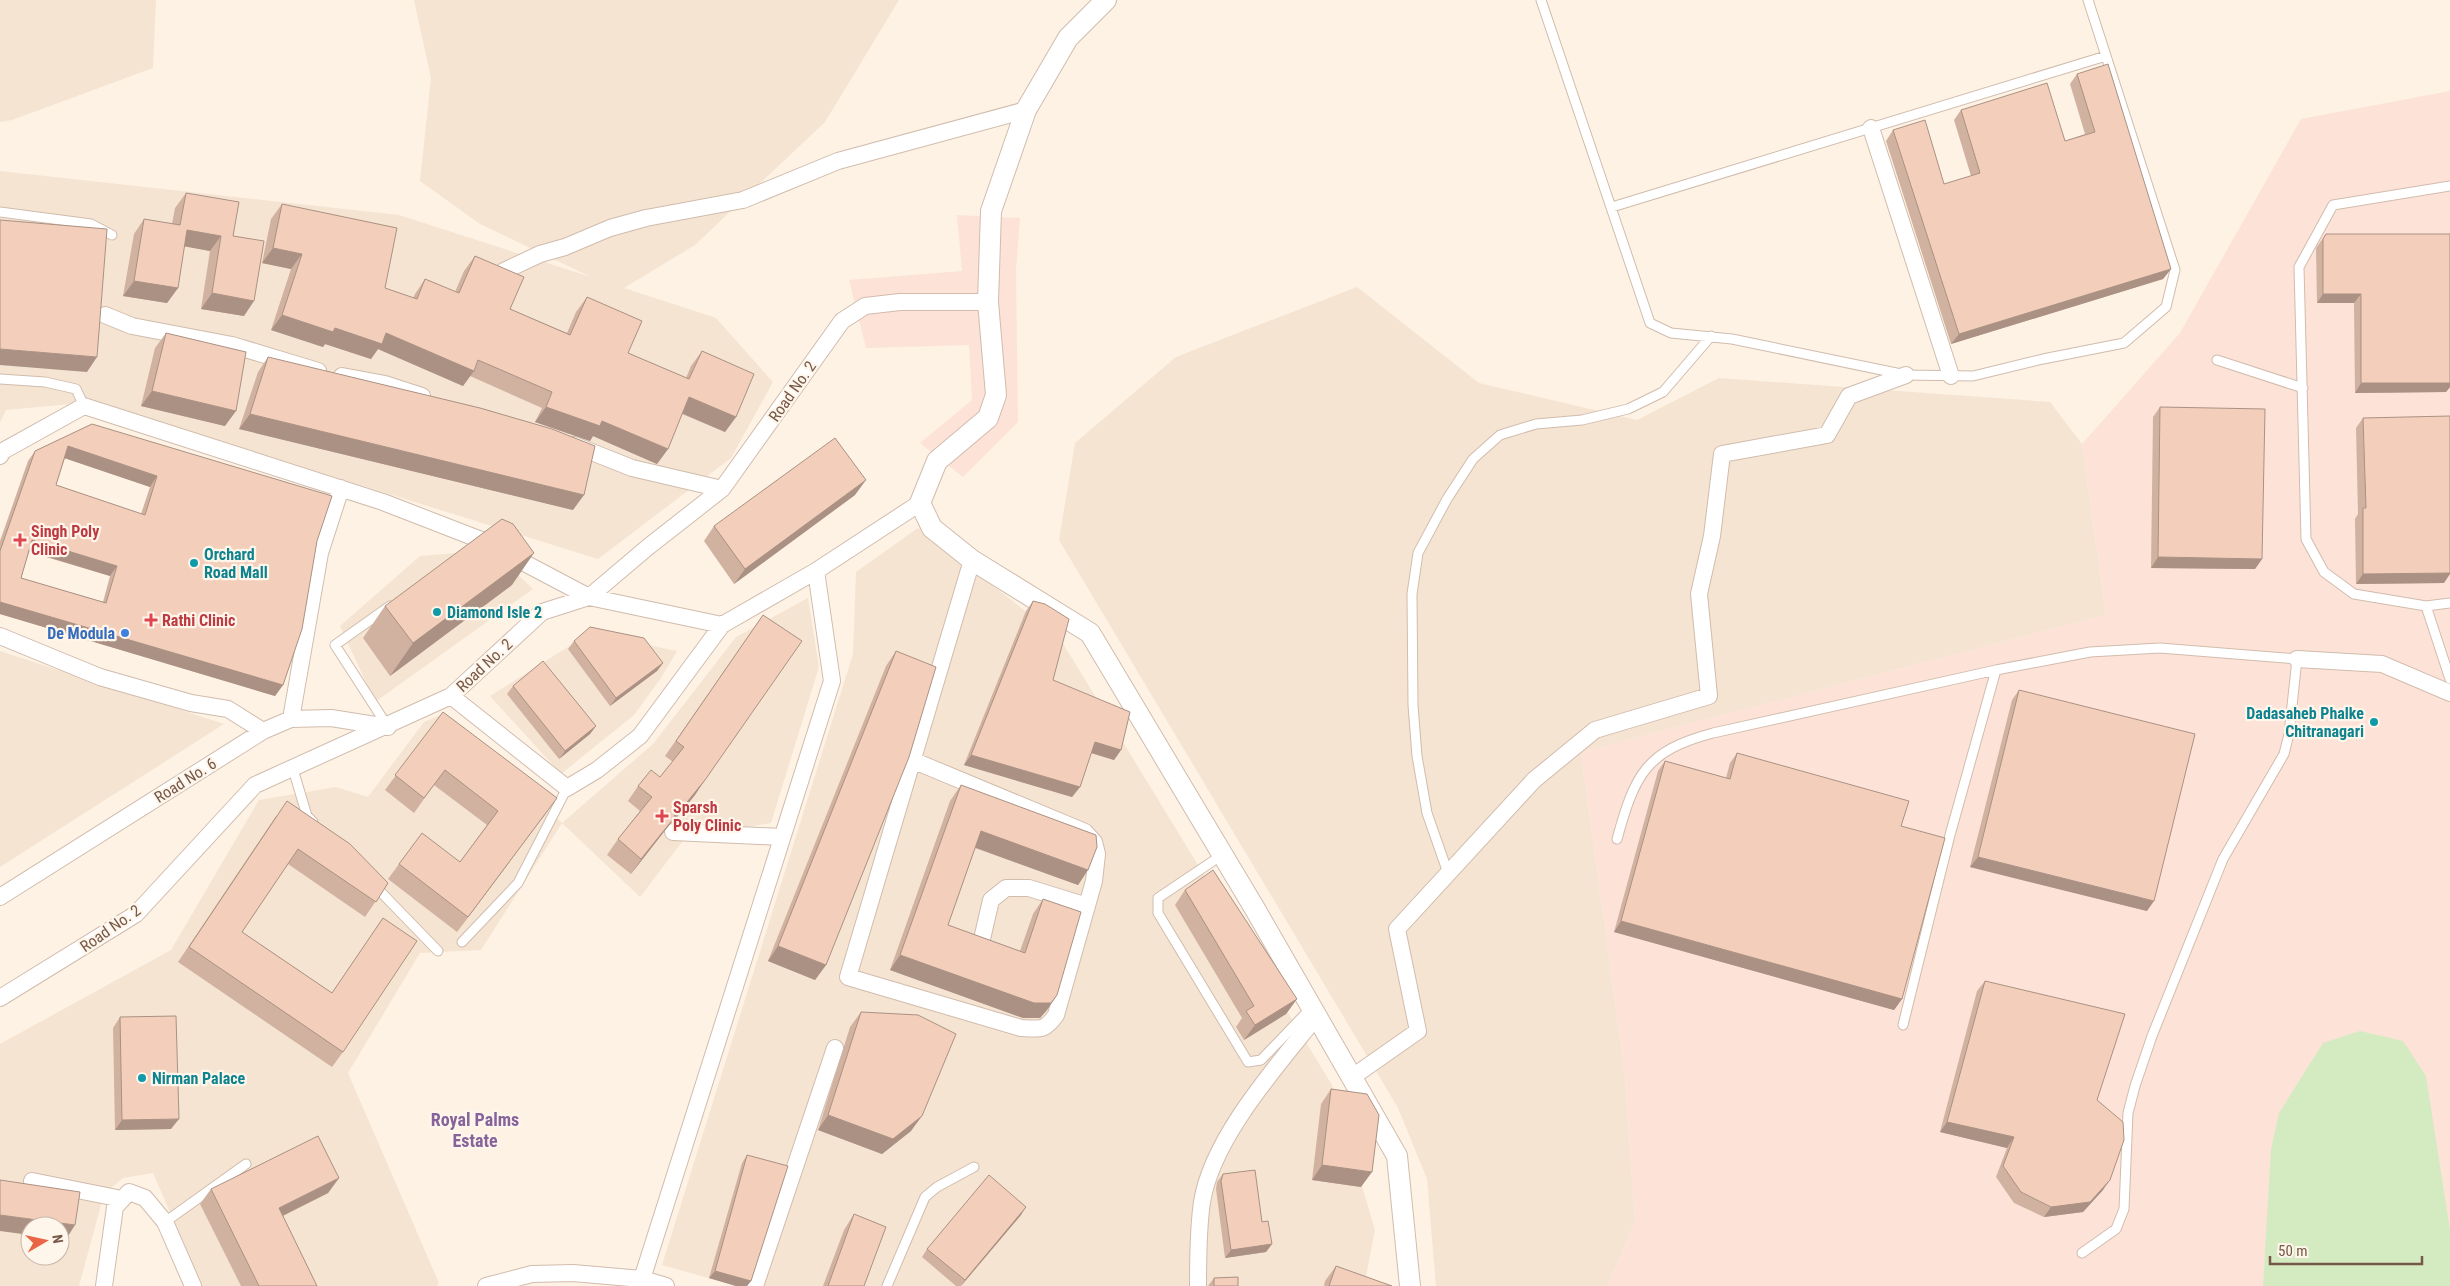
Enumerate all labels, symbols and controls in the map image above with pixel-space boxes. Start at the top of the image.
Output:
street label: Road No. 2 [765,357,820,425]
place label: Singh Poly Clinic [31,522,99,559]
marker: Singh Poly Clinic [13,533,27,547]
place label: Orchard Road Mall [204,545,268,582]
marker: Orchard Road Mall [188,557,200,569]
place label: Diamond Isle 2 [447,603,542,622]
marker: Diamond Isle 2 [431,606,443,618]
place label: Rathi Clinic [162,611,235,630]
marker: Rathi Clinic [144,613,158,627]
place label: De Modula [47,624,115,643]
marker: De Modula [119,627,131,639]
street label: Road No. 2 [452,635,516,696]
place label: Dadasaheb Phalke Chitranagari [2246,704,2364,741]
marker: Dadasaheb Phalke Chitranagari [2368,716,2380,728]
street label: Road No. 6 [151,754,220,807]
place label: Sparsh Poly Clinic [673,798,741,835]
marker: Sparsh Poly Clinic [655,809,669,823]
street label: Road No. 2 [76,901,144,956]
place label: Nirman Palace [152,1069,246,1088]
marker: Nirman Palace [136,1072,148,1084]
district label: Royal Palms Estate [431,1109,519,1151]
north arrow [20,1216,70,1266]
text: N [49,1233,66,1244]
scale bar [2270,1234,2422,1266]
text: 50 m [2278,1242,2308,1260]

